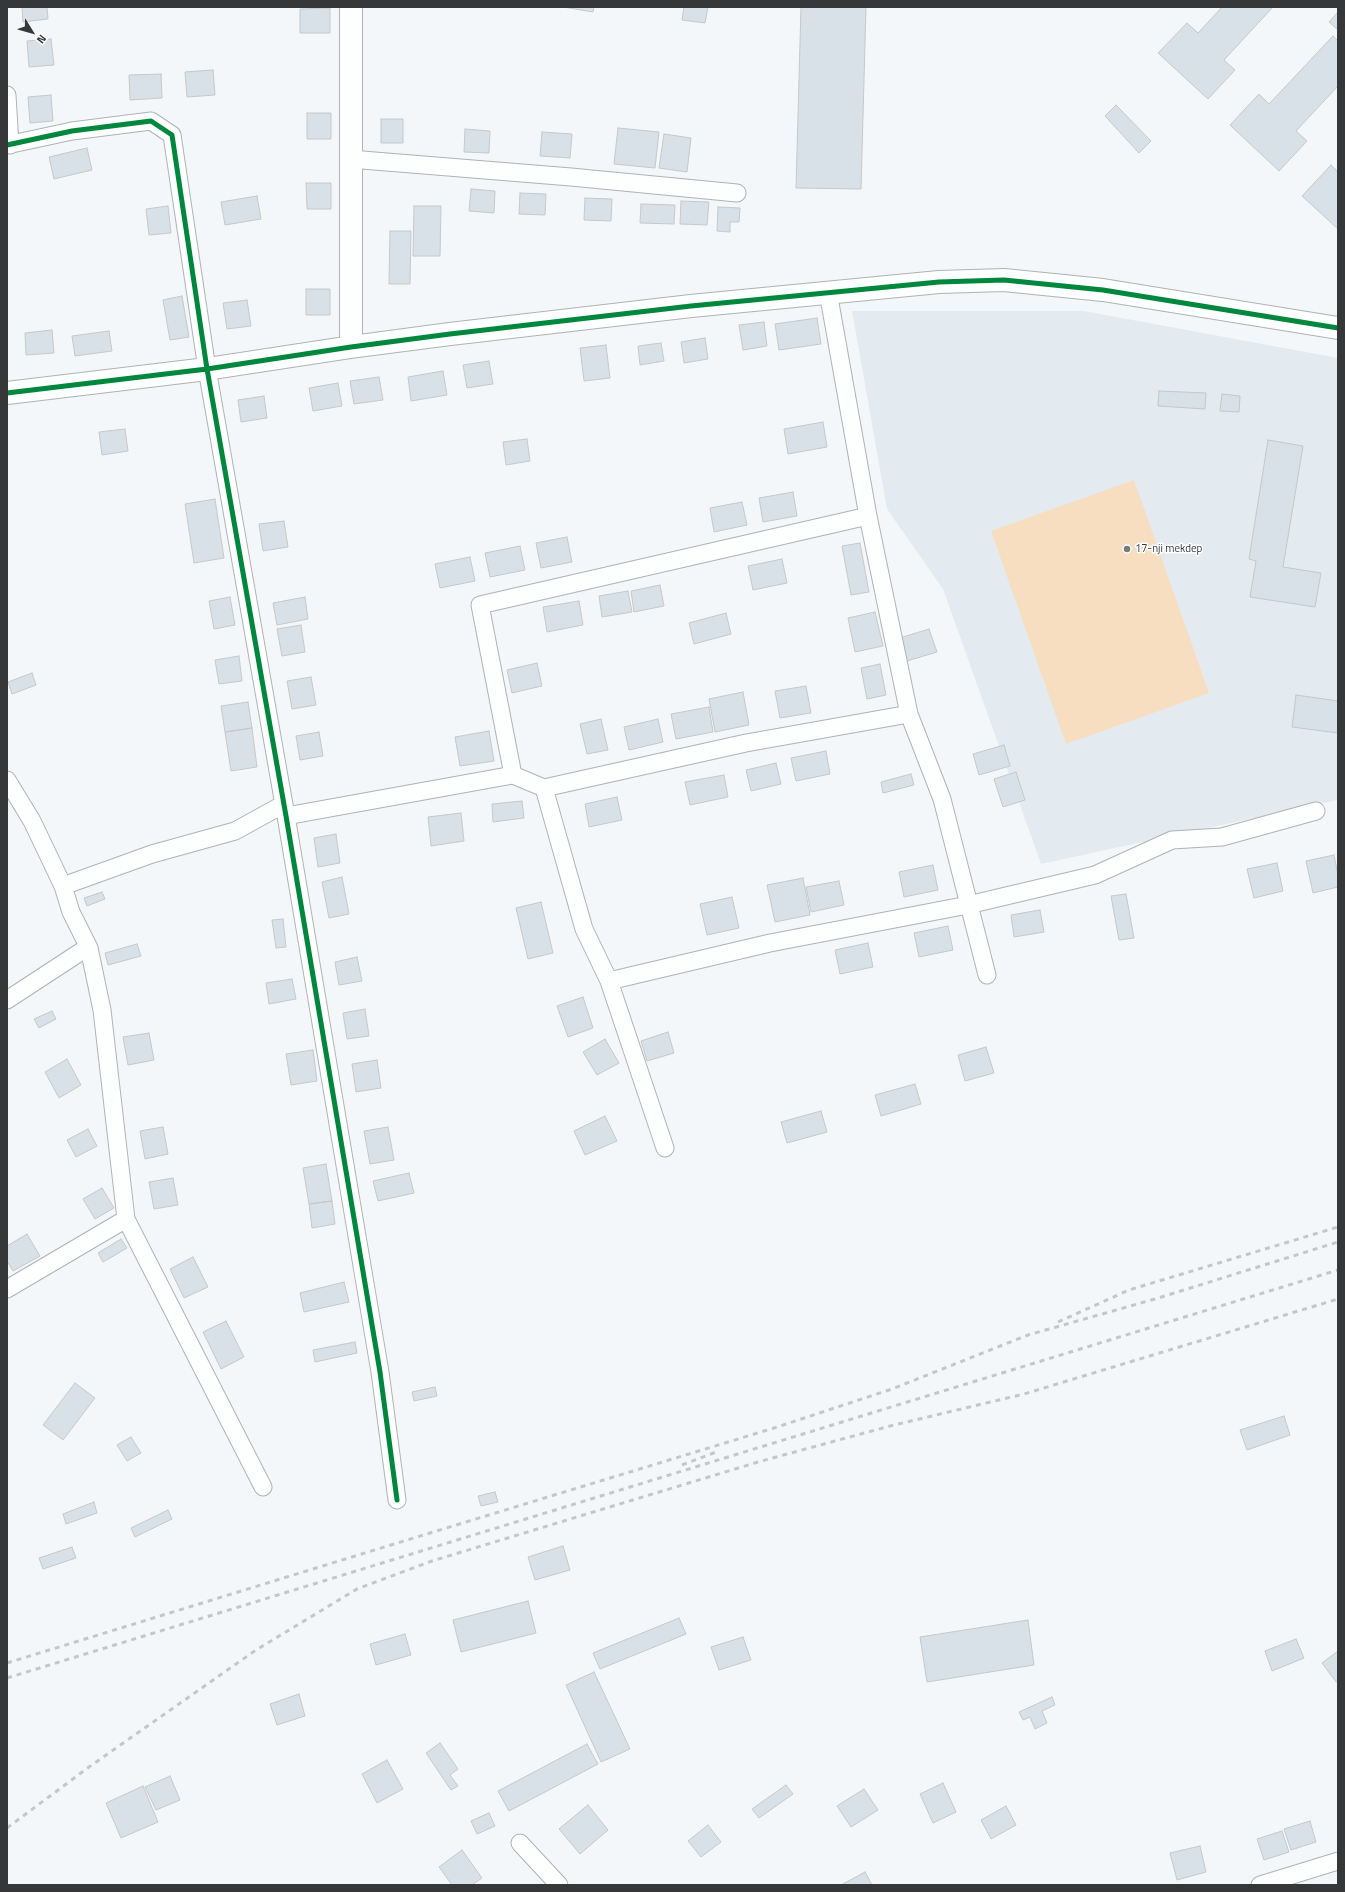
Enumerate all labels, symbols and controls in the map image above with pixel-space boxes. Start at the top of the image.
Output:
north arrow [12,12,52,52]
text: N [33,31,50,47]
place label: 17-nji mekdep [1135,542,1202,556]
marker: 17-nji mekdep [1122,544,1132,554]

